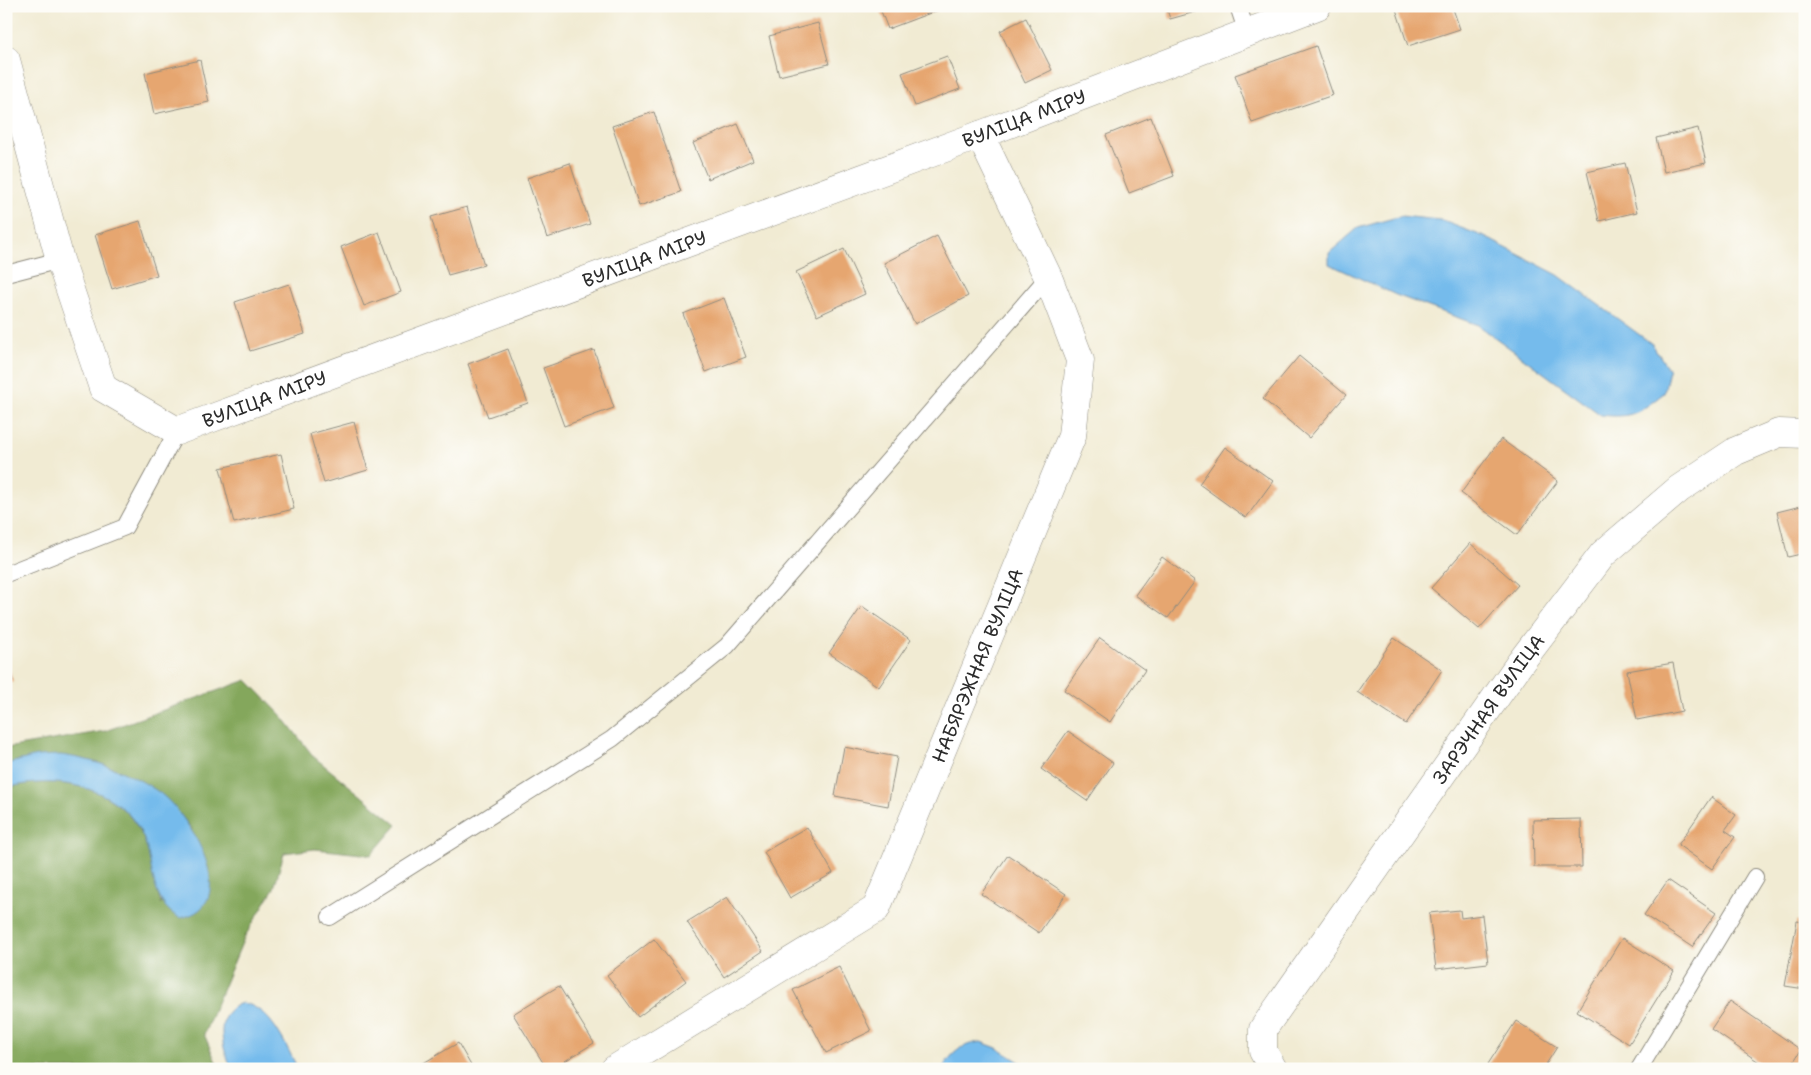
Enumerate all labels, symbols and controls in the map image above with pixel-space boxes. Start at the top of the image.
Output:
street label: ВУЛІЦА МІРУ [959,83,1090,153]
street label: ВУЛІЦА МІРУ [579,225,710,293]
street label: ВУЛІЦА МІРУ [199,365,330,434]
street label: НАБЯРЭЖНАЯ ВУЛІЦА [926,564,1029,766]
street label: ЗАРЭЧНАЯ ВУЛІЦА [1427,629,1551,789]

